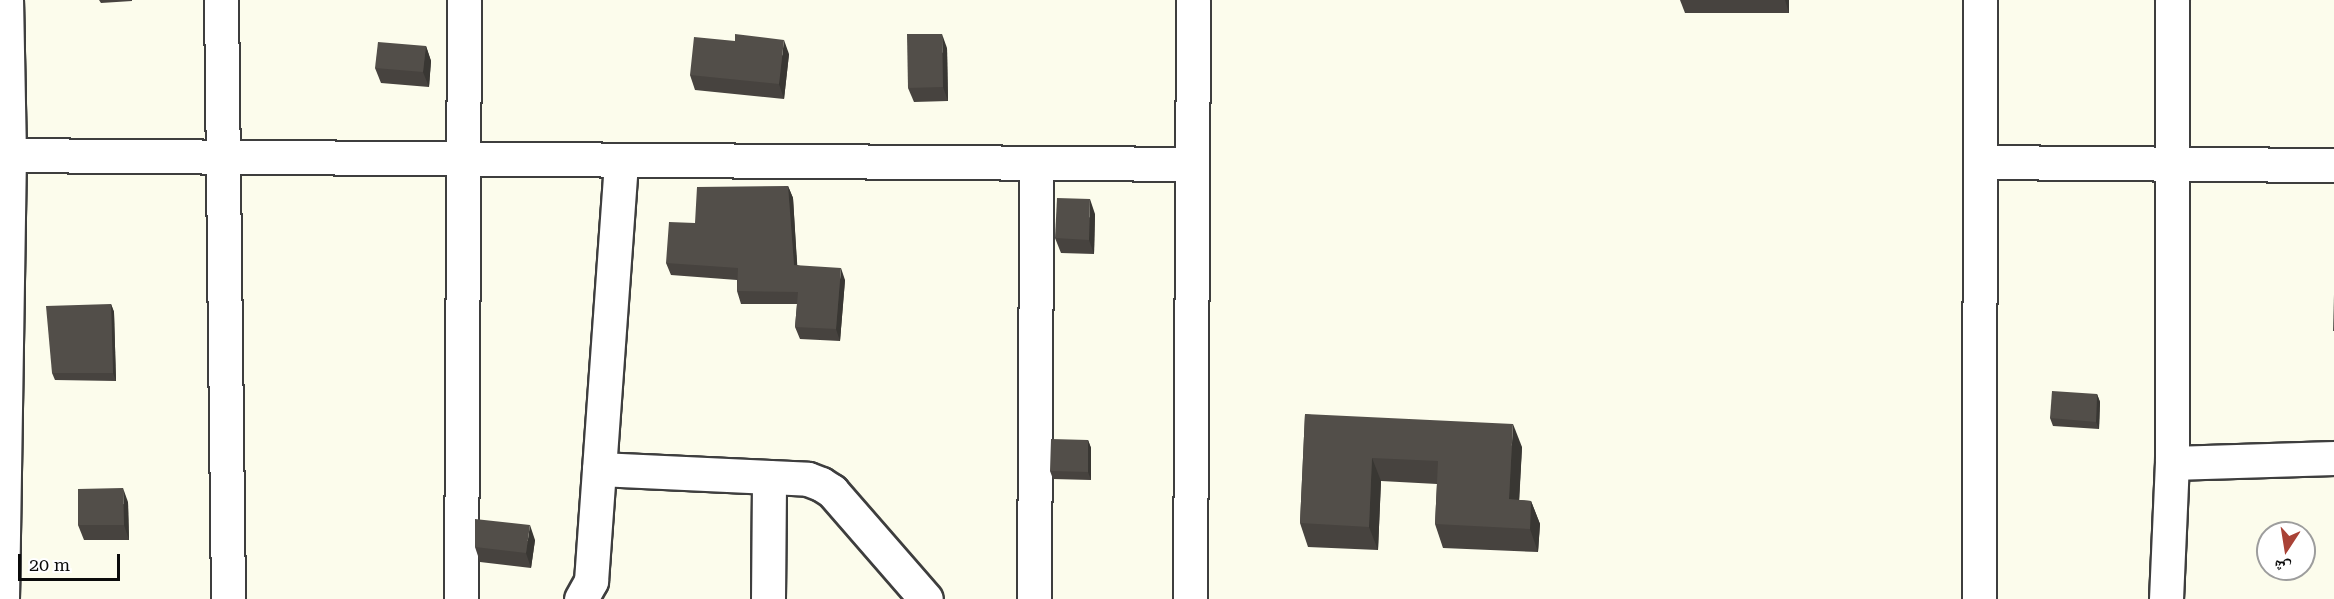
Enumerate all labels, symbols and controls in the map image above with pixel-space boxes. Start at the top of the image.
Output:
north arrow [2256,521,2316,581]
scale bar [21,542,123,580]
text: 20 m [29,554,70,575]
text: ش [2272,556,2293,578]

